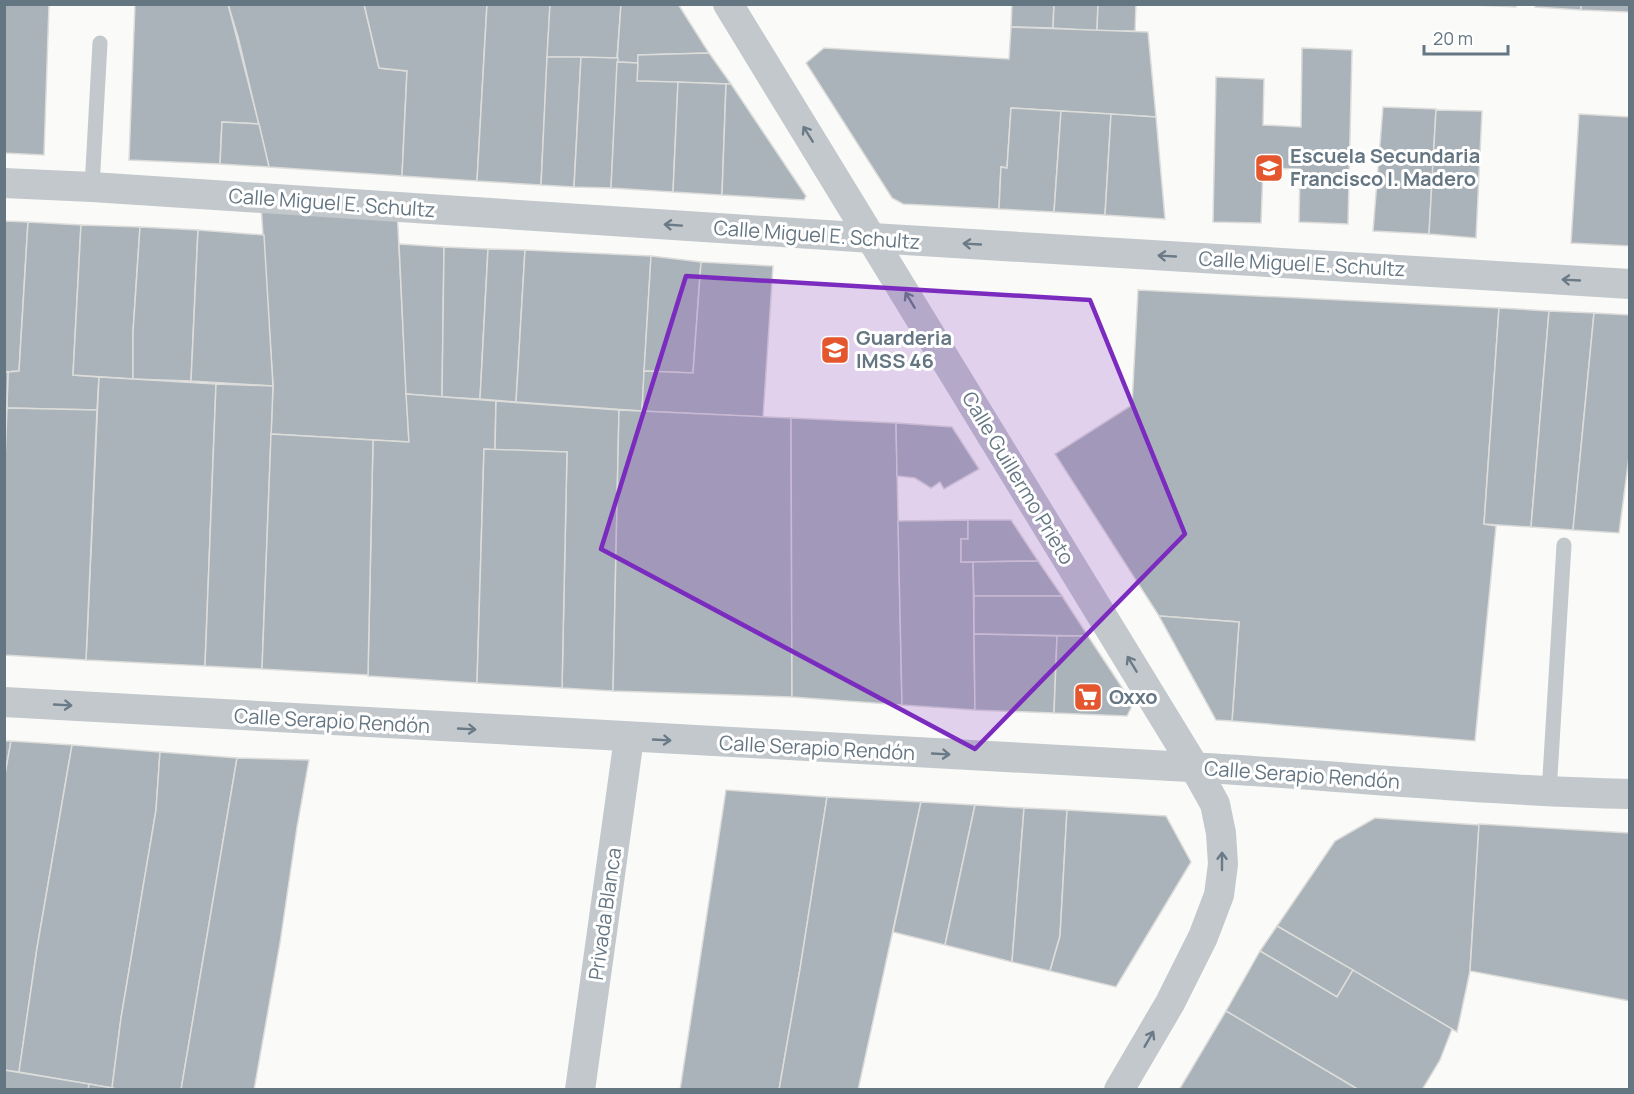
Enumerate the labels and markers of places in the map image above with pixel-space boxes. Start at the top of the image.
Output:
place label: Escuela Secundaria Francisco I. Madero [1290,142,1480,192]
school or university icon: Escuela Secundaria Francisco I. Madero [1253,152,1285,184]
place label: Guarderia IMSS 46 [856,324,952,374]
school or university icon: Guarderia IMSS 46 [819,334,851,366]
supermarket icon: Oxxo [1072,681,1104,713]
place label: Oxxo [1109,683,1158,710]

